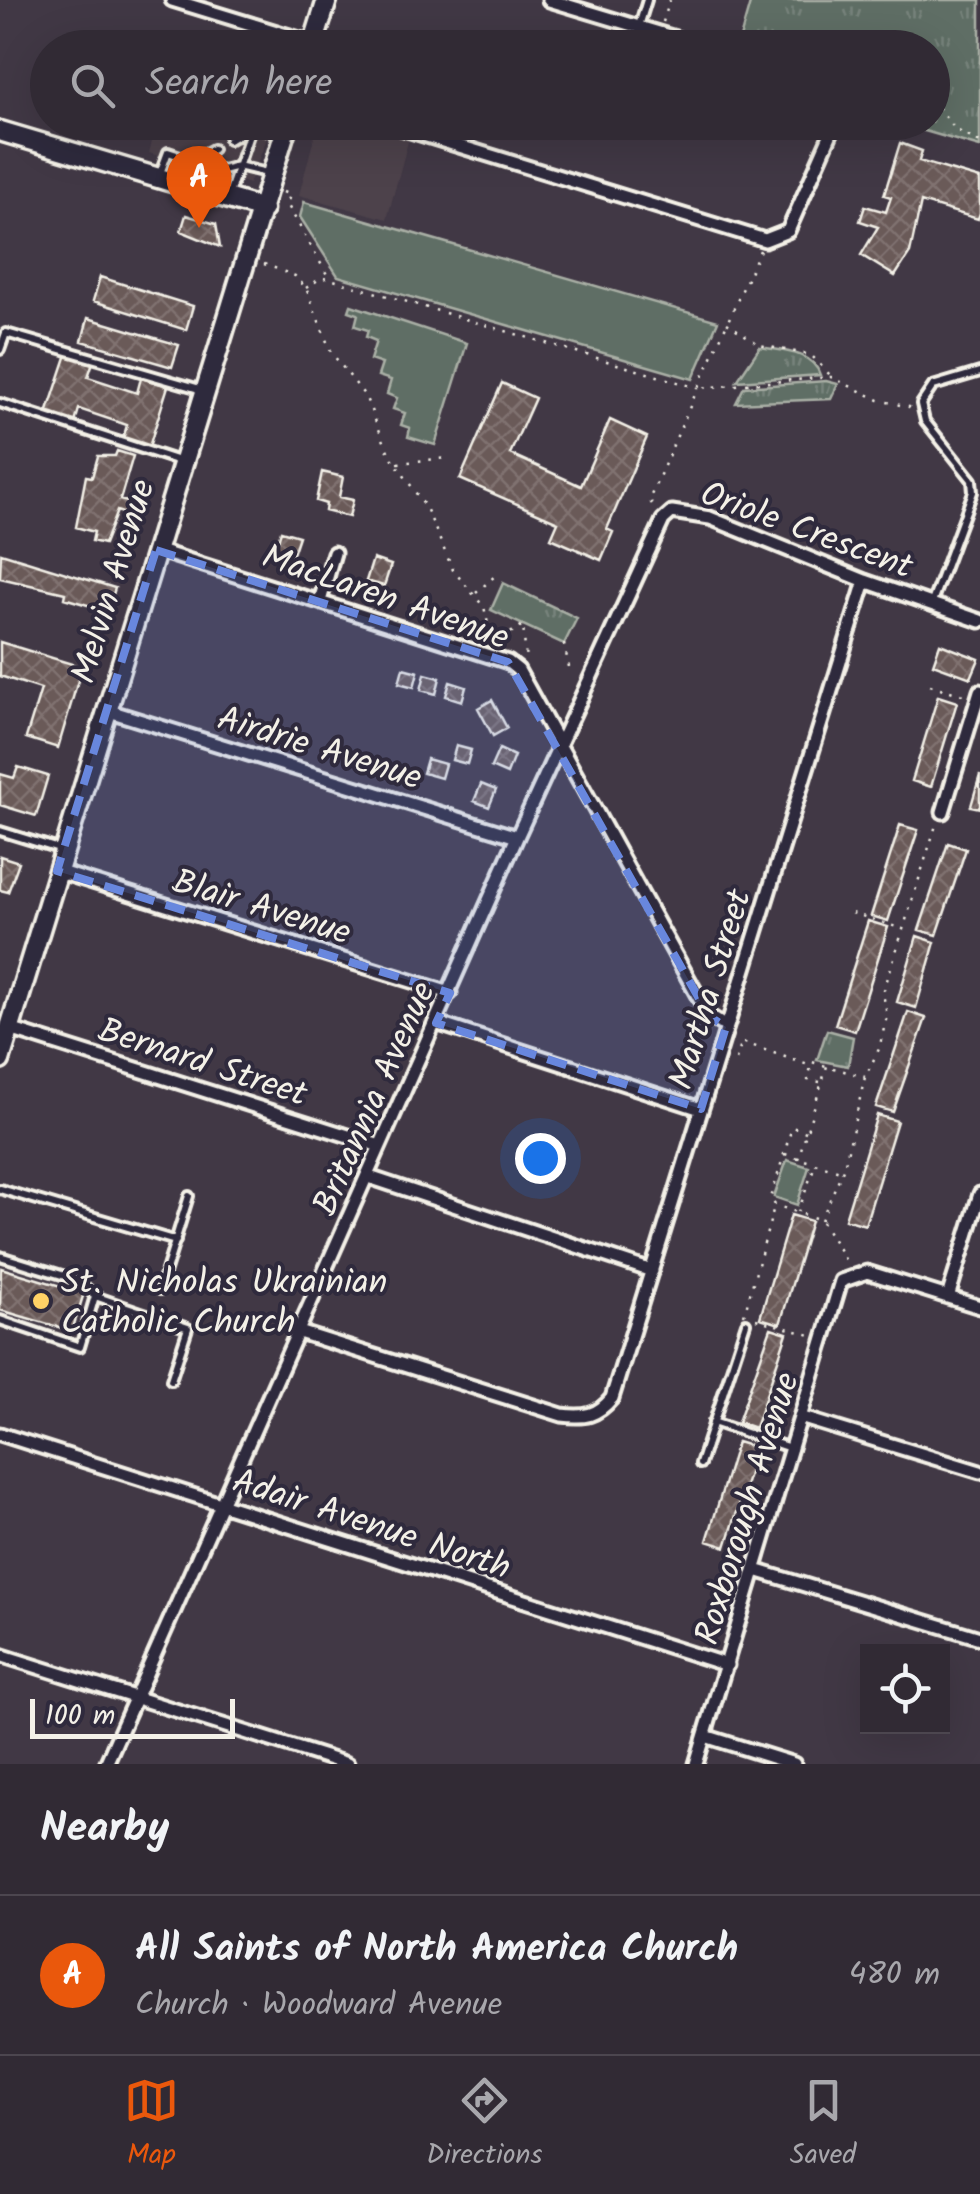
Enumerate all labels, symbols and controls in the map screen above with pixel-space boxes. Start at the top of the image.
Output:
search box [30,30,950,140]
text: Search here [145,55,332,115]
icon: search [65,58,120,113]
pin: A [166,146,232,228]
street label: Oriole Crescent [692,467,920,596]
street label: Melvin Avenue [57,473,173,691]
street label: MacLaren Avenue [254,530,516,667]
street label: Airdrie Avenue [210,692,429,808]
street label: Blair Avenue [165,855,358,963]
street label: Martha Street [655,882,769,1097]
street label: Britannia Avenue [299,973,453,1225]
street label: Bernard Street [90,1004,314,1124]
your location [515,1133,566,1184]
place label: St. Nicholas Ukrainian Catholic Church [61,1256,387,1352]
marker: St. Nicholas Ukrainian Catholic Church [30,1290,52,1312]
street label: Roxborough Avenue [681,1366,817,1652]
street label: Adair Avenue North [225,1454,517,1597]
map controls [860,1644,950,1734]
button: locate [860,1644,950,1734]
scale bar [30,1694,235,1738]
text: 100 m [45,1694,115,1739]
text: Nearby [40,1796,169,1863]
text: All Saints of North America Church [135,1920,738,1980]
text: A [62,1950,83,2001]
text: 480 m [849,1950,940,2001]
text: Church · Woodward Avenue [135,1980,502,2031]
tab: Map [124,2073,179,2178]
tab: Directions [426,2073,542,2178]
tab: Saved [790,2073,856,2178]

